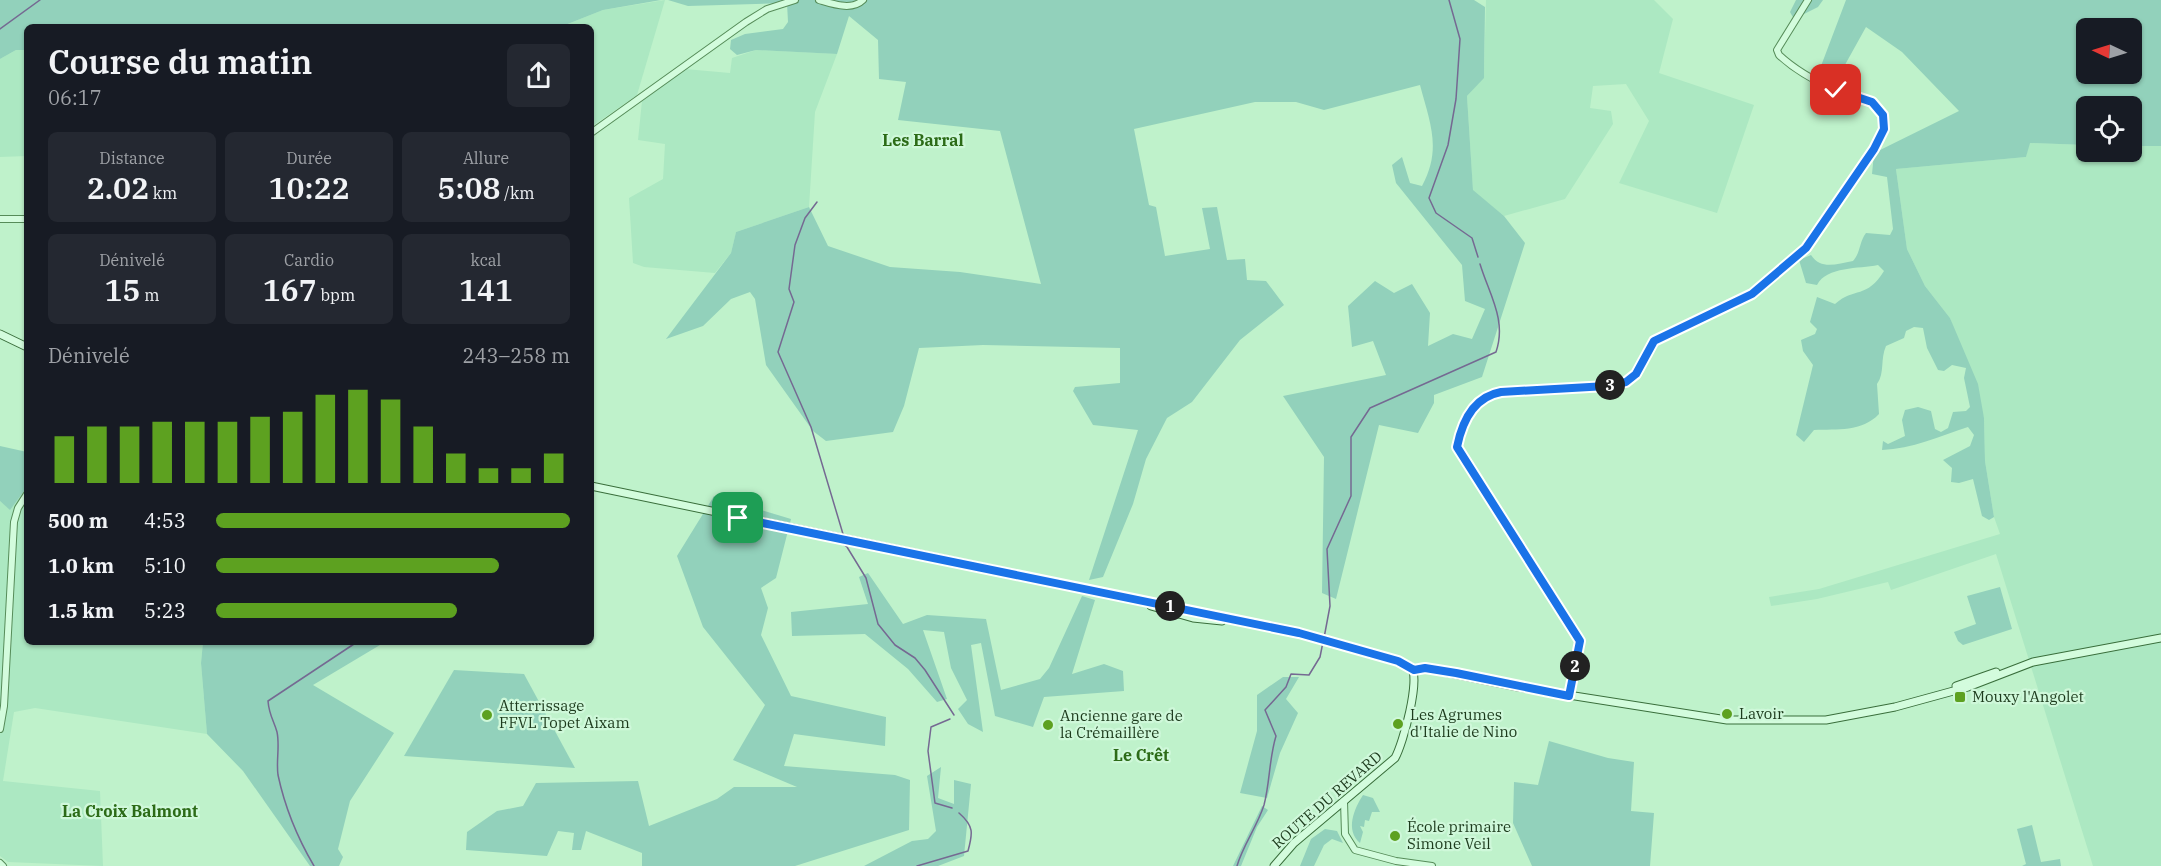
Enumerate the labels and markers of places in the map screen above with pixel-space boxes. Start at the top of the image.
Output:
pin [1810,64,1861,115]
pin: 3 [1595,370,1625,400]
pin [712,492,763,543]
pin: 1 [1155,591,1185,621]
pin: 2 [1560,651,1590,681]
place label: Mouxy l'Angolet [1972,687,2084,706]
marker: Mouxy l'Angolet [1953,690,1967,704]
place label: Atterrissage FFVL Topet Aixam [499,696,630,732]
place label: Lavoir [1739,704,1784,723]
place label: Les Agrumes d'Italie de Nino [1410,705,1517,741]
place label: Ancienne gare de la Crémaillère [1060,706,1183,742]
marker: Lavoir [1720,707,1734,721]
marker: Atterrissage FFVL Topet Aixam [480,708,494,722]
marker: Les Agrumes d'Italie de Nino [1391,717,1405,731]
marker: Ancienne gare de la Crémaillère [1041,718,1055,732]
place label: École primaire Simone Veil [1407,817,1511,853]
marker: École primaire Simone Veil [1388,829,1402,843]

